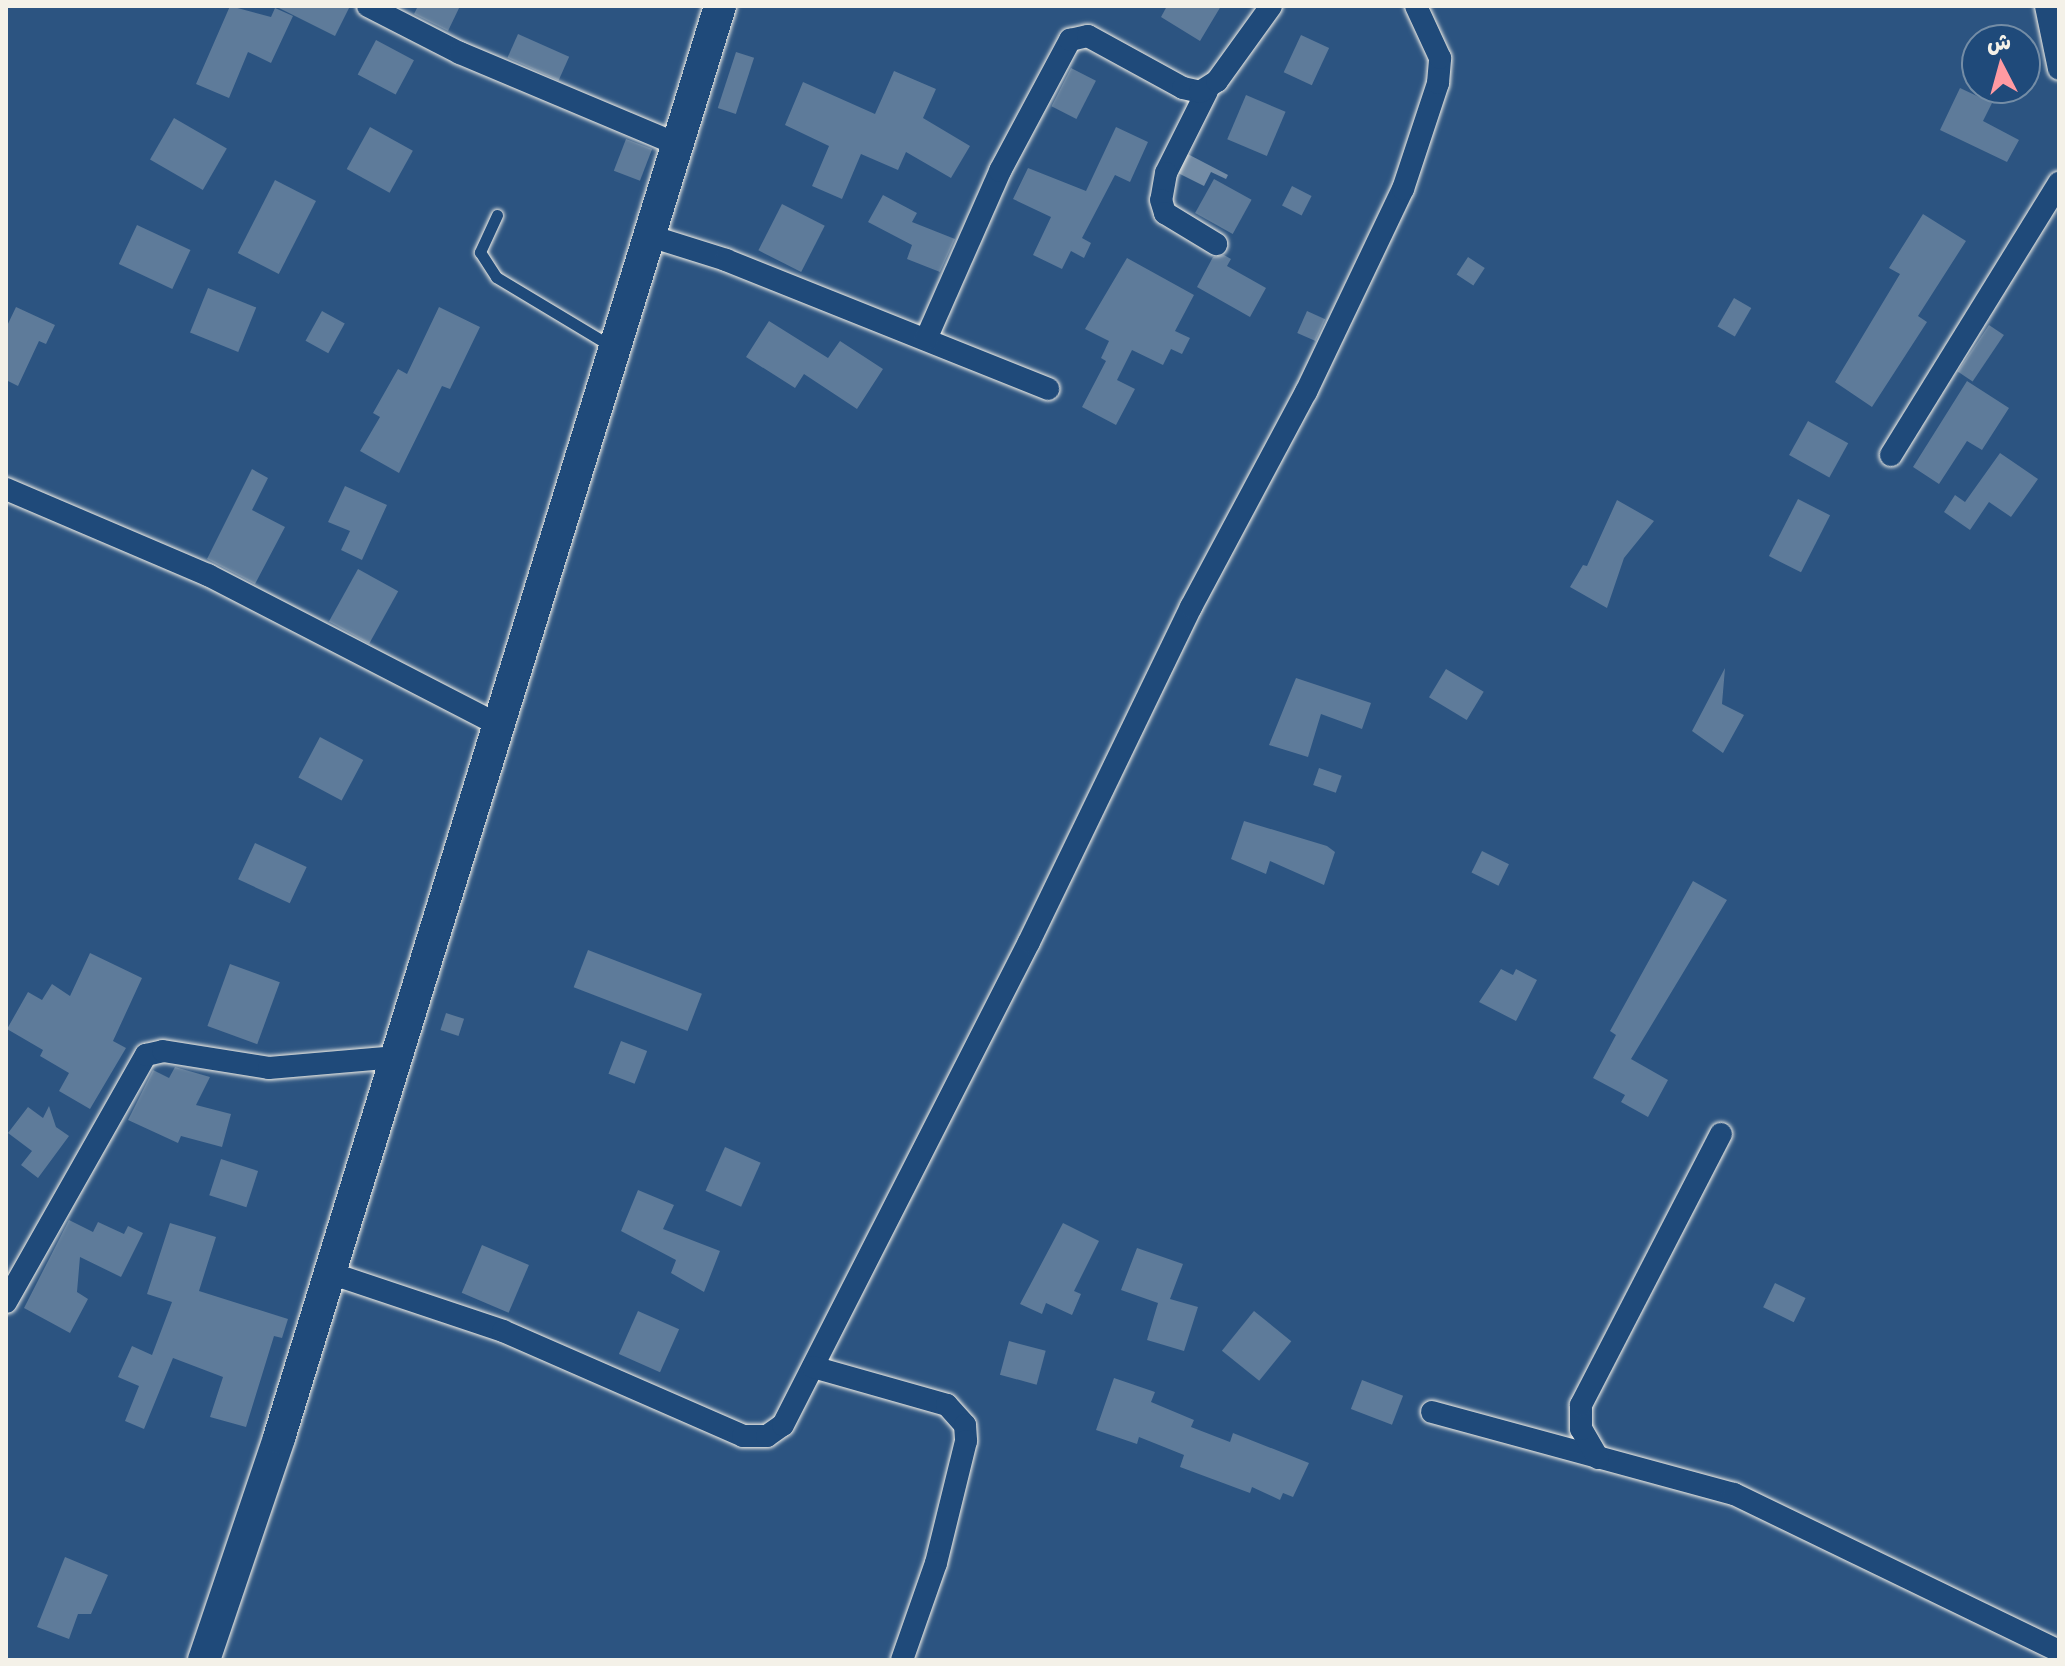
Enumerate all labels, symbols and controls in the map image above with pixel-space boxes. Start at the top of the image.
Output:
north arrow [1961,24,2041,104]
text: ش [1985,27,2012,57]

